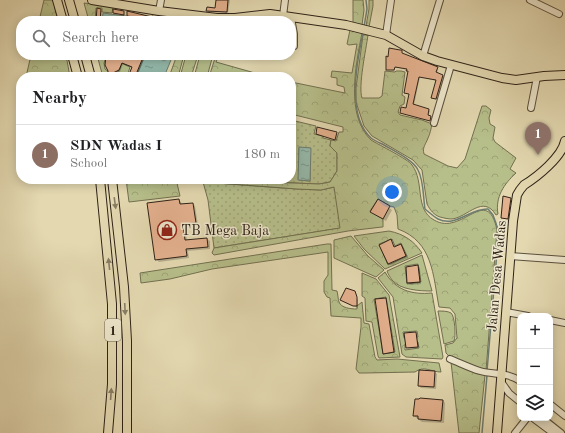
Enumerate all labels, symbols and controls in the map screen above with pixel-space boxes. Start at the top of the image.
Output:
search box [16,16,296,60]
icon: search [30,27,52,49]
text: Search here [62,31,139,46]
text: Nearby [32,90,87,107]
pin: 1 [525,122,551,155]
text: SDN Wadas I [70,139,162,154]
text: 1 [41,148,49,161]
text: 180 m [243,148,280,161]
text: School [70,157,107,170]
your location [382,182,402,202]
one-way arrow [112,197,118,209]
shop icon: TB Mega Baja [156,219,178,241]
street label: Jalan Desa Wadas [485,220,509,332]
place label: TB Mega Baja [181,224,269,238]
one-way arrow [105,258,112,270]
one-way arrow [122,303,129,315]
map controls [517,313,553,421]
button: + [517,313,553,349]
road number: 1 [105,319,121,341]
button: − [517,349,553,385]
button: layers [517,385,553,421]
one-way arrow [108,388,115,400]

